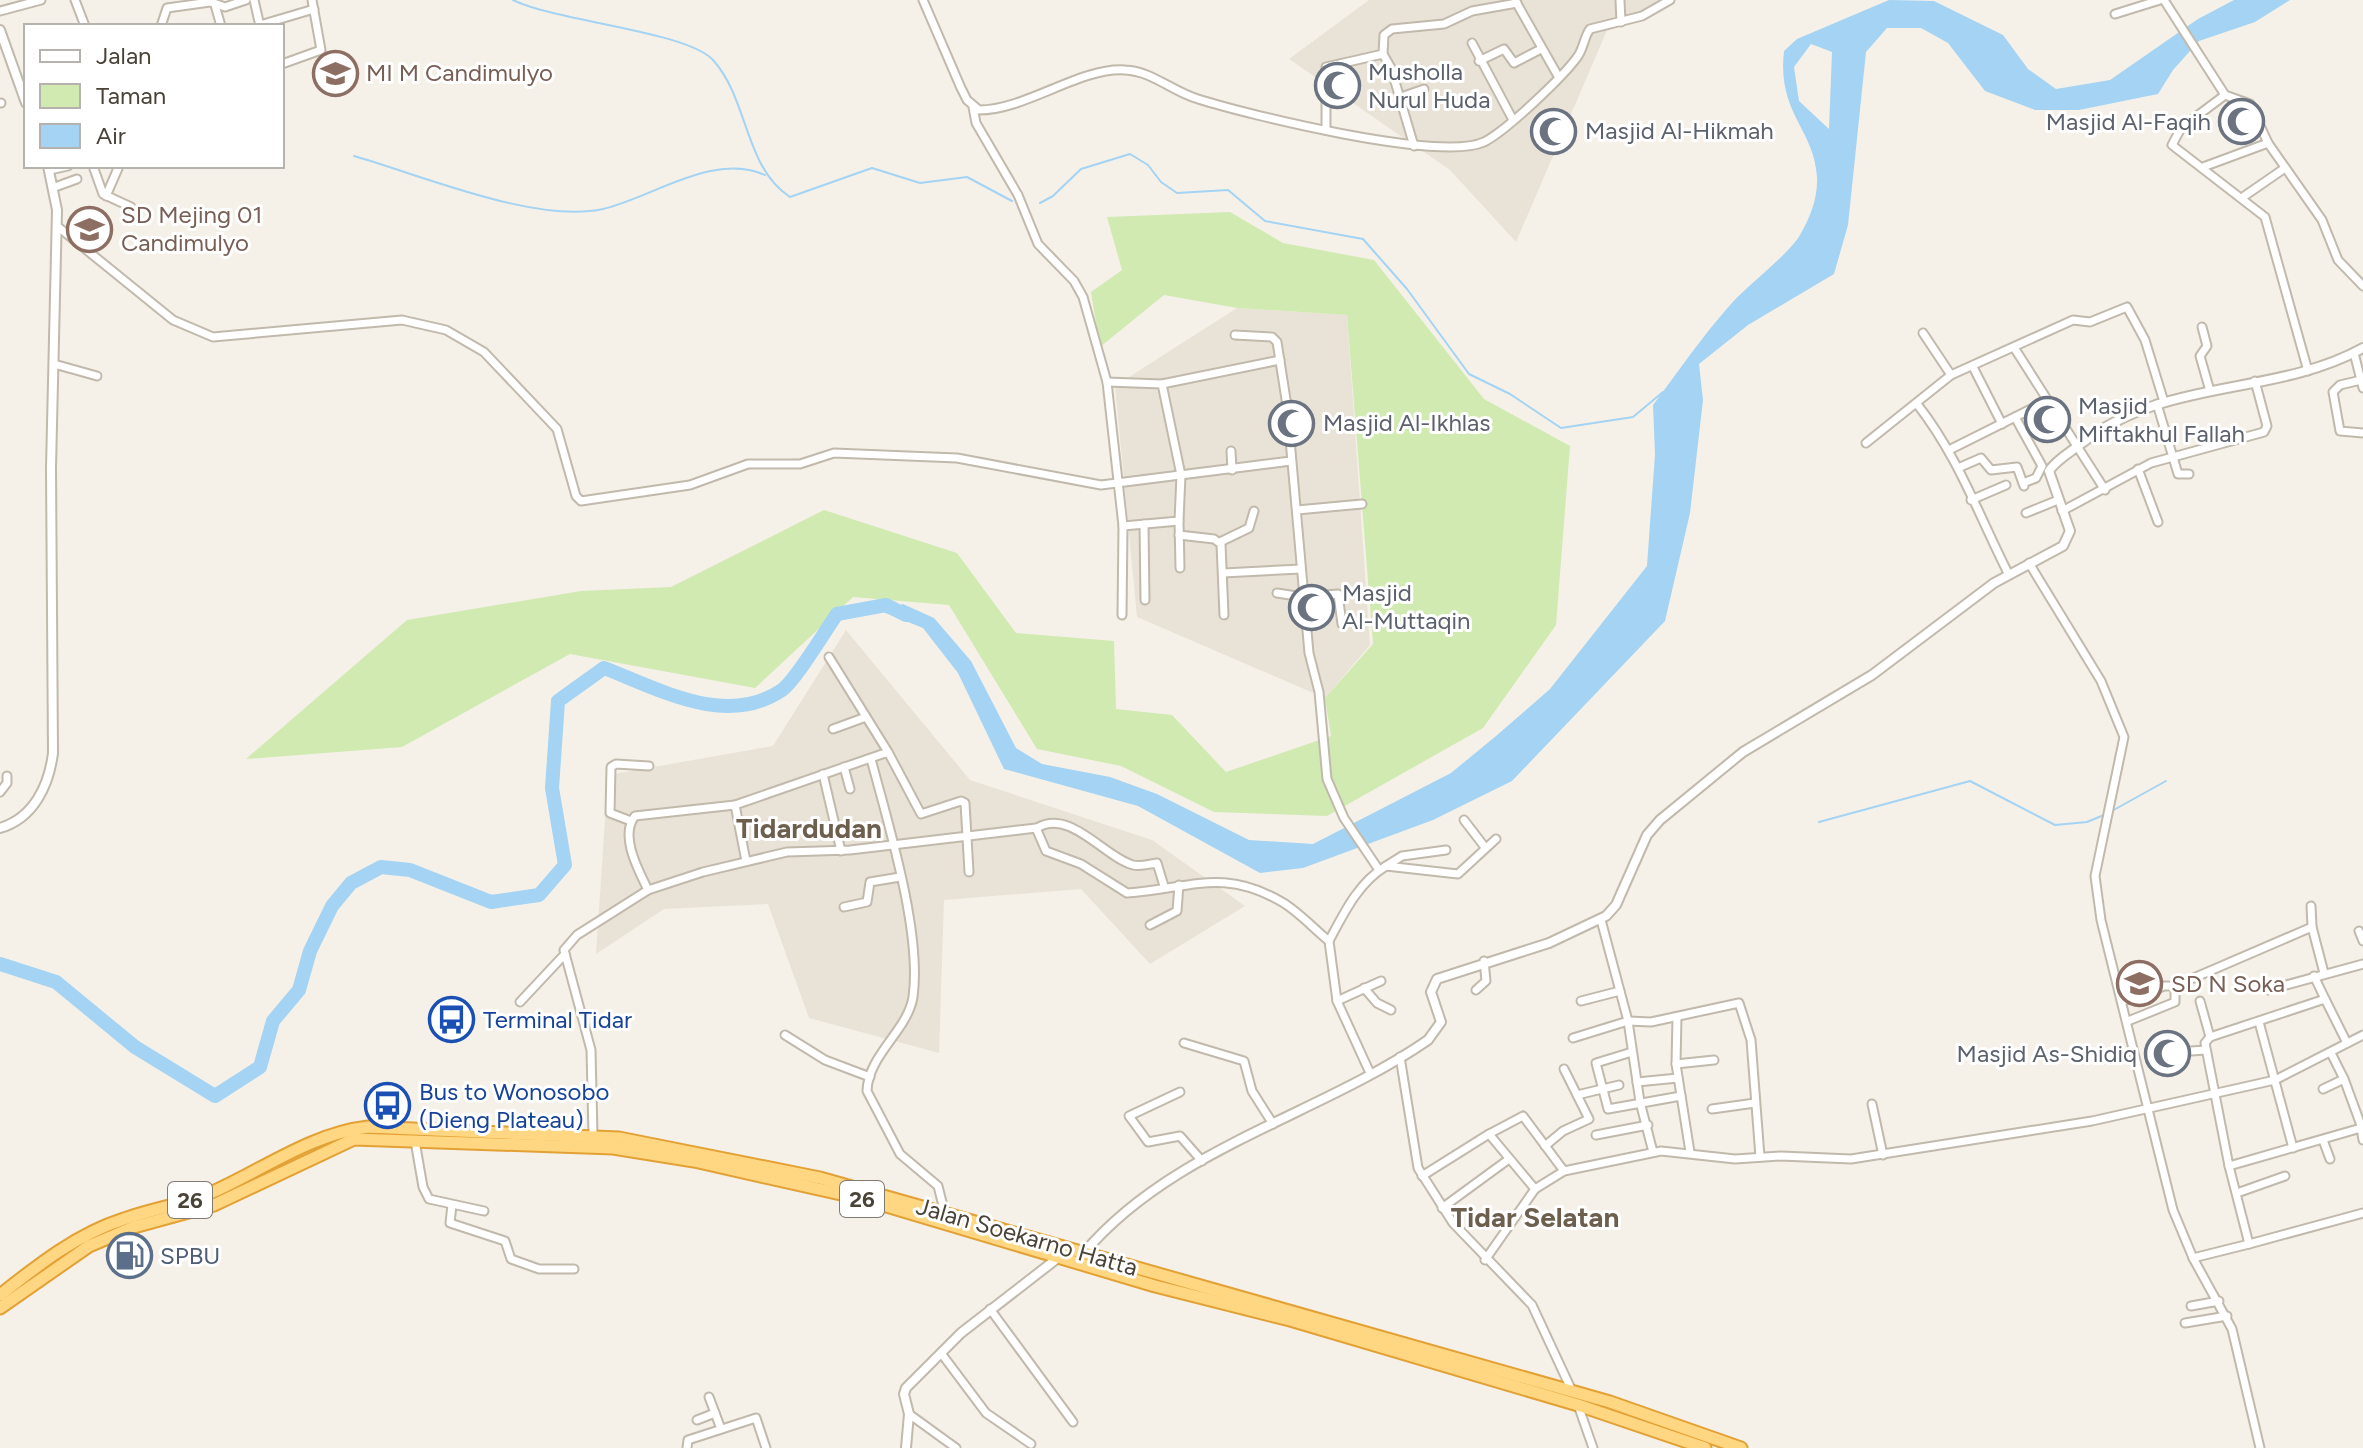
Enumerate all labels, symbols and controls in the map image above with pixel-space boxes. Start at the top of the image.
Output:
legend [24,24,284,168]
text: Jalan [96,41,152,70]
school or university icon: MI M Candimulyo [311,49,359,97]
place label: Musholla Nurul Huda [1368,57,1490,114]
place label: MI M Candimulyo [366,58,553,87]
mosque icon: Musholla Nurul Huda [1313,62,1361,110]
text: Taman [96,81,166,110]
mosque icon: Masjid Al-Faqih [2218,98,2266,146]
mosque icon: Masjid Al-Hikmah [1530,107,1578,155]
place label: Masjid Al-Faqih [2046,107,2211,136]
place label: Masjid Al-Hikmah [1585,116,1774,145]
text: Air [96,121,126,150]
place label: SD Mejing 01 Candimulyo [121,200,262,257]
school or university icon: SD Mejing 01 Candimulyo [66,205,114,253]
place label: Masjid Miftakhul Fallah [2078,391,2245,448]
mosque icon: Masjid Miftakhul Fallah [2023,396,2071,444]
mosque icon: Masjid Al-Ikhlas [1268,399,1316,447]
place label: Masjid Al-Ikhlas [1323,408,1491,437]
place label: Masjid Al-Muttaqin [1342,578,1470,635]
mosque icon: Masjid Al-Muttaqin [1287,583,1335,631]
district label: Tidardudan [736,811,882,845]
school or university icon: SD N Soka [2116,960,2164,1008]
place label: SD N Soka [2171,969,2285,998]
bus stop icon: Terminal Tidar [428,996,476,1044]
place label: Terminal Tidar [483,1005,632,1034]
mosque icon: Masjid As-Shidiq [2144,1030,2192,1078]
place label: Masjid As-Shidiq [1957,1039,2137,1068]
place label: Bus to Wonosobo (Dieng Plateau) [419,1077,609,1134]
bus stop icon: Bus to Wonosobo (Dieng Plateau) [364,1082,412,1130]
road number: 26 [840,1181,884,1217]
road number: 26 [168,1182,212,1218]
street label: Jalan Soekarno Hatta [913,1191,1141,1282]
district label: Tidar Selatan [1451,1200,1619,1234]
fuel station icon: SPBU [105,1232,153,1280]
place label: SPBU [160,1241,220,1270]

